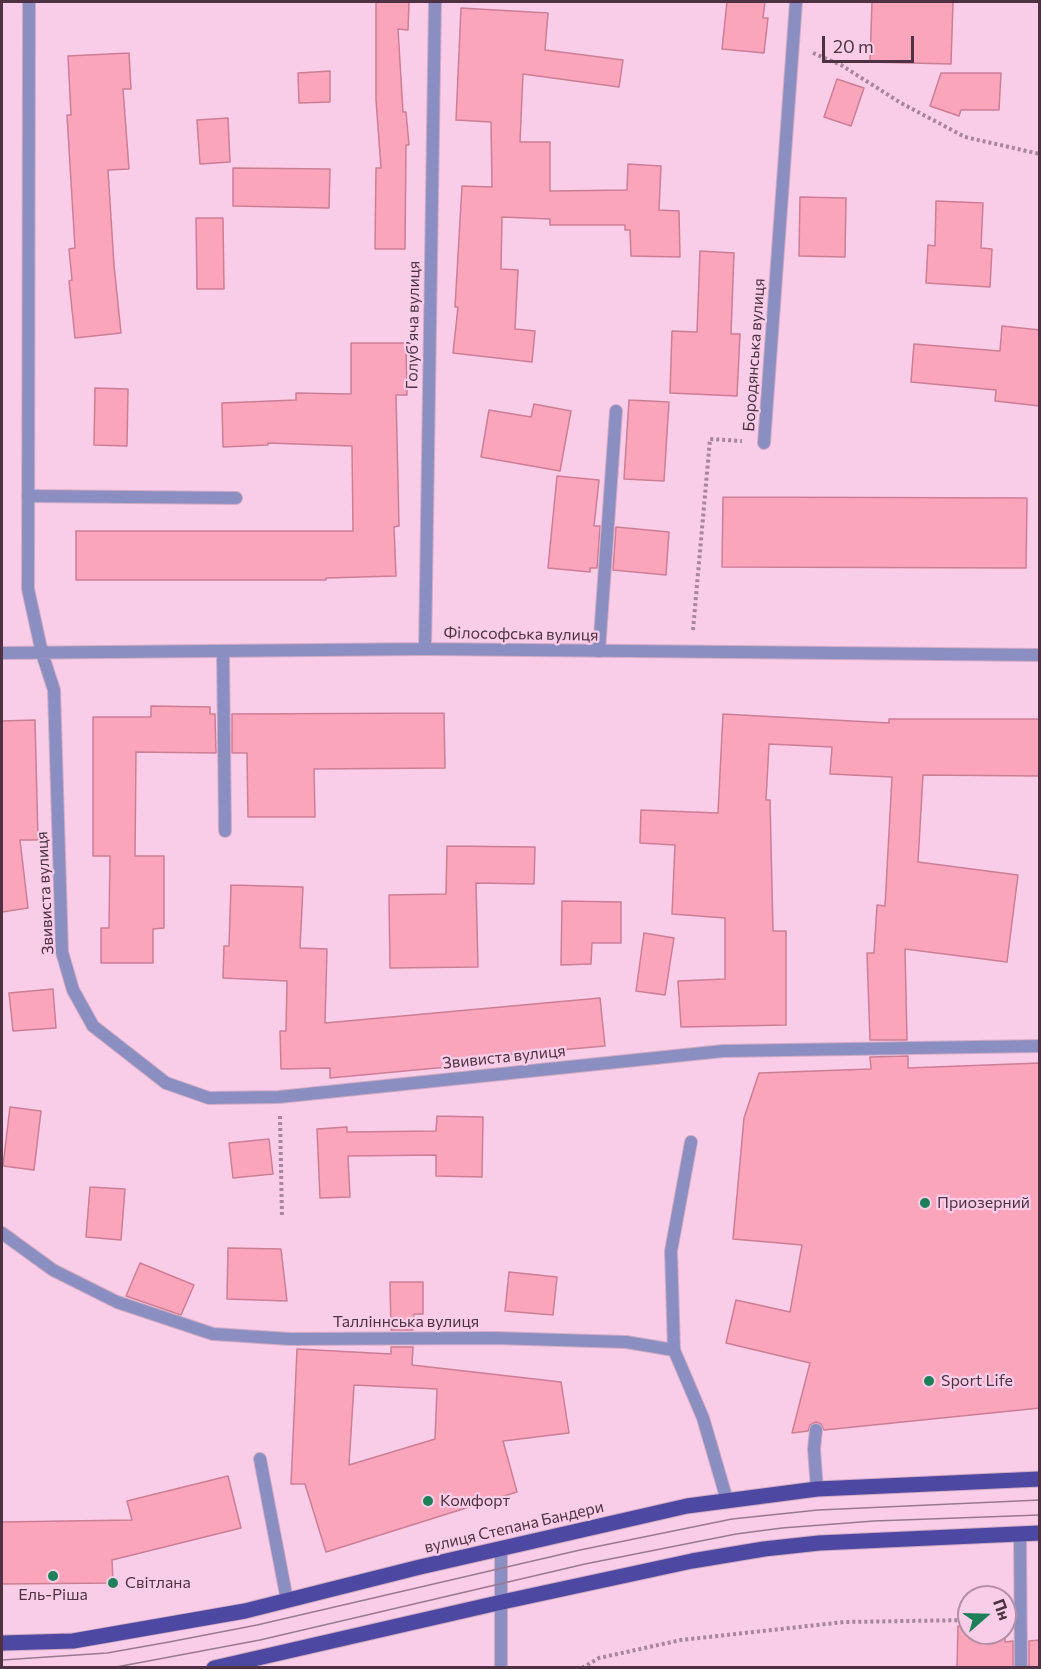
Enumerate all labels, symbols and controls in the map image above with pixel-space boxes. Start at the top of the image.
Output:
scale bar [825,24,916,62]
text: 20 m [833,35,874,57]
street label: Голубʼяча вулиця [402,260,424,390]
street label: Бородянська вулиця [739,278,769,432]
street label: Філософська вулиця [443,623,599,645]
street label: Звивиста вулиця [32,831,58,955]
street label: Звивиста вулиця [442,1041,566,1073]
place label: Приозерний [937,1193,1030,1213]
marker: Приозерний [918,1196,932,1210]
street label: Талліннська вулиця [333,1312,479,1332]
place label: Sport Life [941,1371,1013,1391]
marker: Sport Life [922,1374,936,1388]
place label: Комфорт [440,1491,510,1511]
marker: Комфорт [421,1494,435,1508]
street label: вулиця Степана Бандери [422,1497,606,1557]
marker: Ель-Ріша [46,1569,60,1583]
place label: Світлана [125,1573,191,1593]
marker: Світлана [106,1576,120,1590]
place label: Ель-Ріша [18,1585,88,1605]
north arrow [957,1585,1017,1645]
text: Пн [990,1596,1015,1623]

